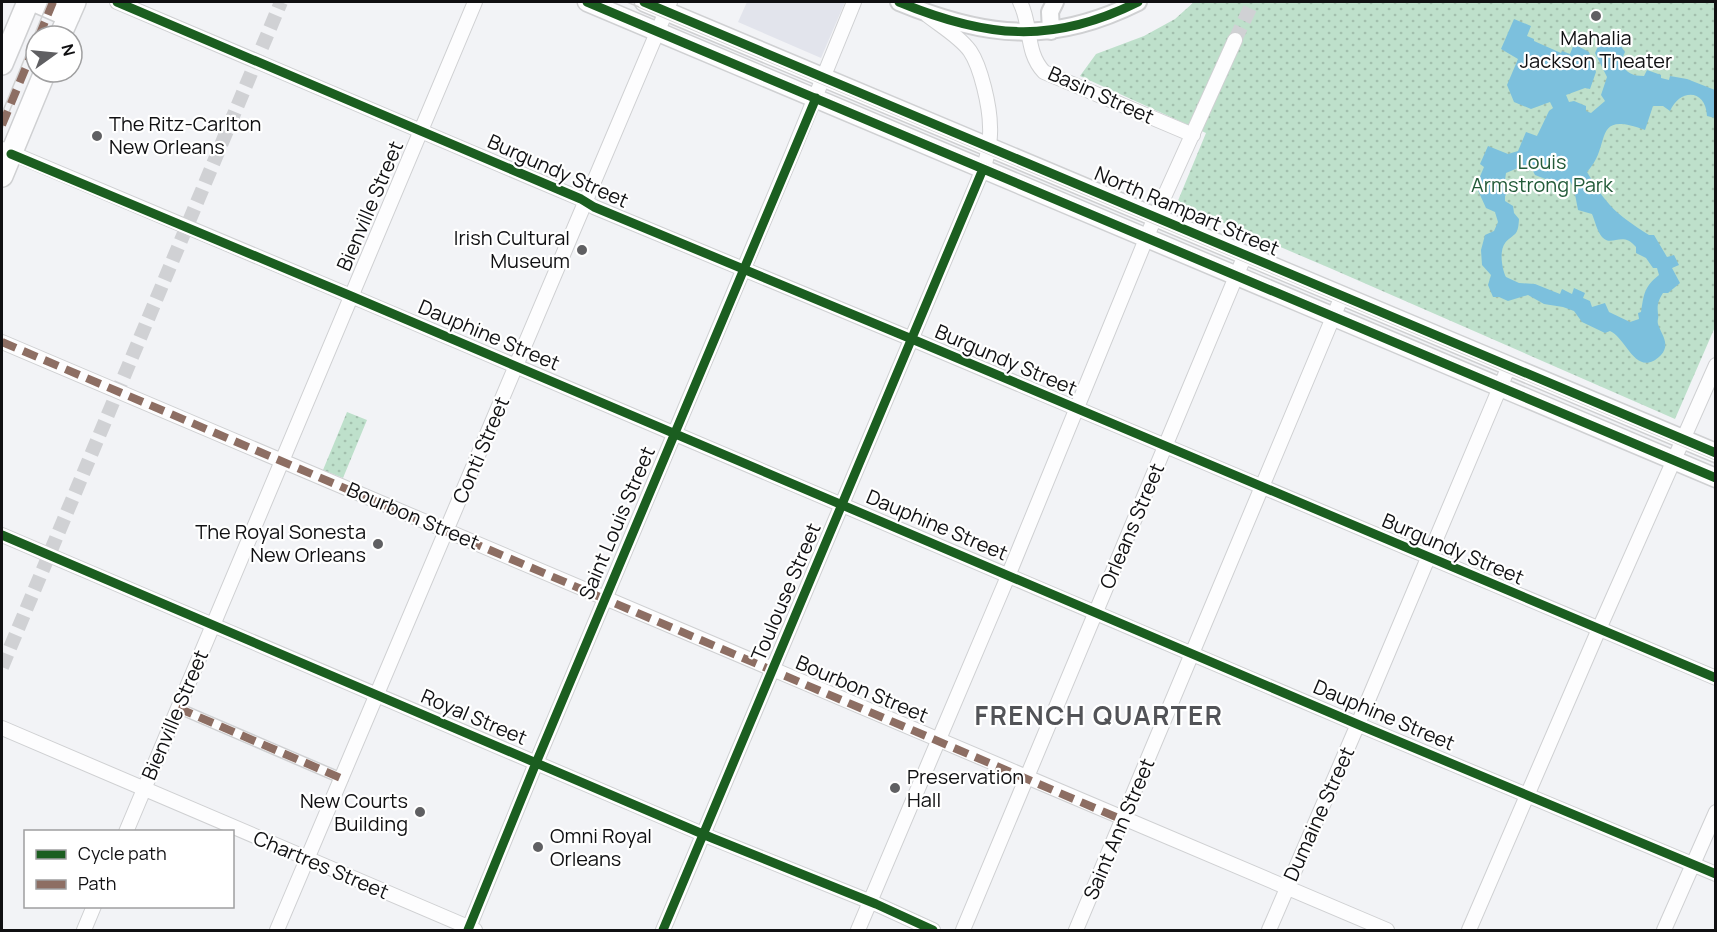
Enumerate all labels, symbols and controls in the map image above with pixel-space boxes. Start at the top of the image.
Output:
marker: Mahalia Jackson Theater [1589,9,1603,23]
north arrow [24,24,84,84]
place label: Mahalia Jackson Theater [1520,24,1672,74]
text: N [56,42,81,59]
street label: Basin Street [1044,59,1158,130]
place label: The Ritz-Carlton New Orleans [109,110,261,160]
street label: Burgundy Street [483,127,633,214]
marker: The Ritz-Carlton New Orleans [90,129,104,143]
street label: Bienville Street [330,137,409,275]
park label: Louis Armstrong Park [1471,148,1614,198]
street label: North Rampart Street [1091,159,1284,262]
place label: Irish Cultural Museum [454,224,570,274]
marker: Irish Cultural Museum [575,243,589,257]
street label: Dauphine Street [414,293,564,376]
street label: Burgundy Street [931,317,1081,402]
street label: Conti Street [446,392,515,507]
street label: Saint Louis Street [572,442,661,603]
street label: Orleans Street [1093,459,1170,593]
street label: Bourbon Street [343,475,484,556]
street label: Dauphine Street [862,483,1012,566]
street label: Burgundy Street [1378,506,1528,591]
place label: The Royal Sonesta New Orleans [195,518,366,568]
street label: Toulouse Street [744,519,827,665]
marker: The Royal Sonesta New Orleans [371,537,385,551]
street label: Bienville Street [135,646,214,784]
street label: Bourbon Street [792,648,933,729]
street label: Dauphine Street [1309,673,1459,756]
street label: Royal Street [417,682,531,751]
district label: FRENCH QUARTER [975,697,1223,733]
street label: Dumaine Street [1277,742,1360,885]
street label: Saint Ann Street [1077,754,1161,904]
place label: Preservation Hall [907,763,1024,813]
marker: Preservation Hall [888,781,902,795]
place label: New Courts Building [300,787,408,837]
marker: New Courts Building [413,805,427,819]
place label: Omni Royal Orleans [550,822,652,872]
street label: Chartres Street [249,824,393,905]
legend [24,830,234,908]
marker: Omni Royal Orleans [531,840,545,854]
text: Cycle path [78,841,167,865]
text: Path [78,871,116,895]

